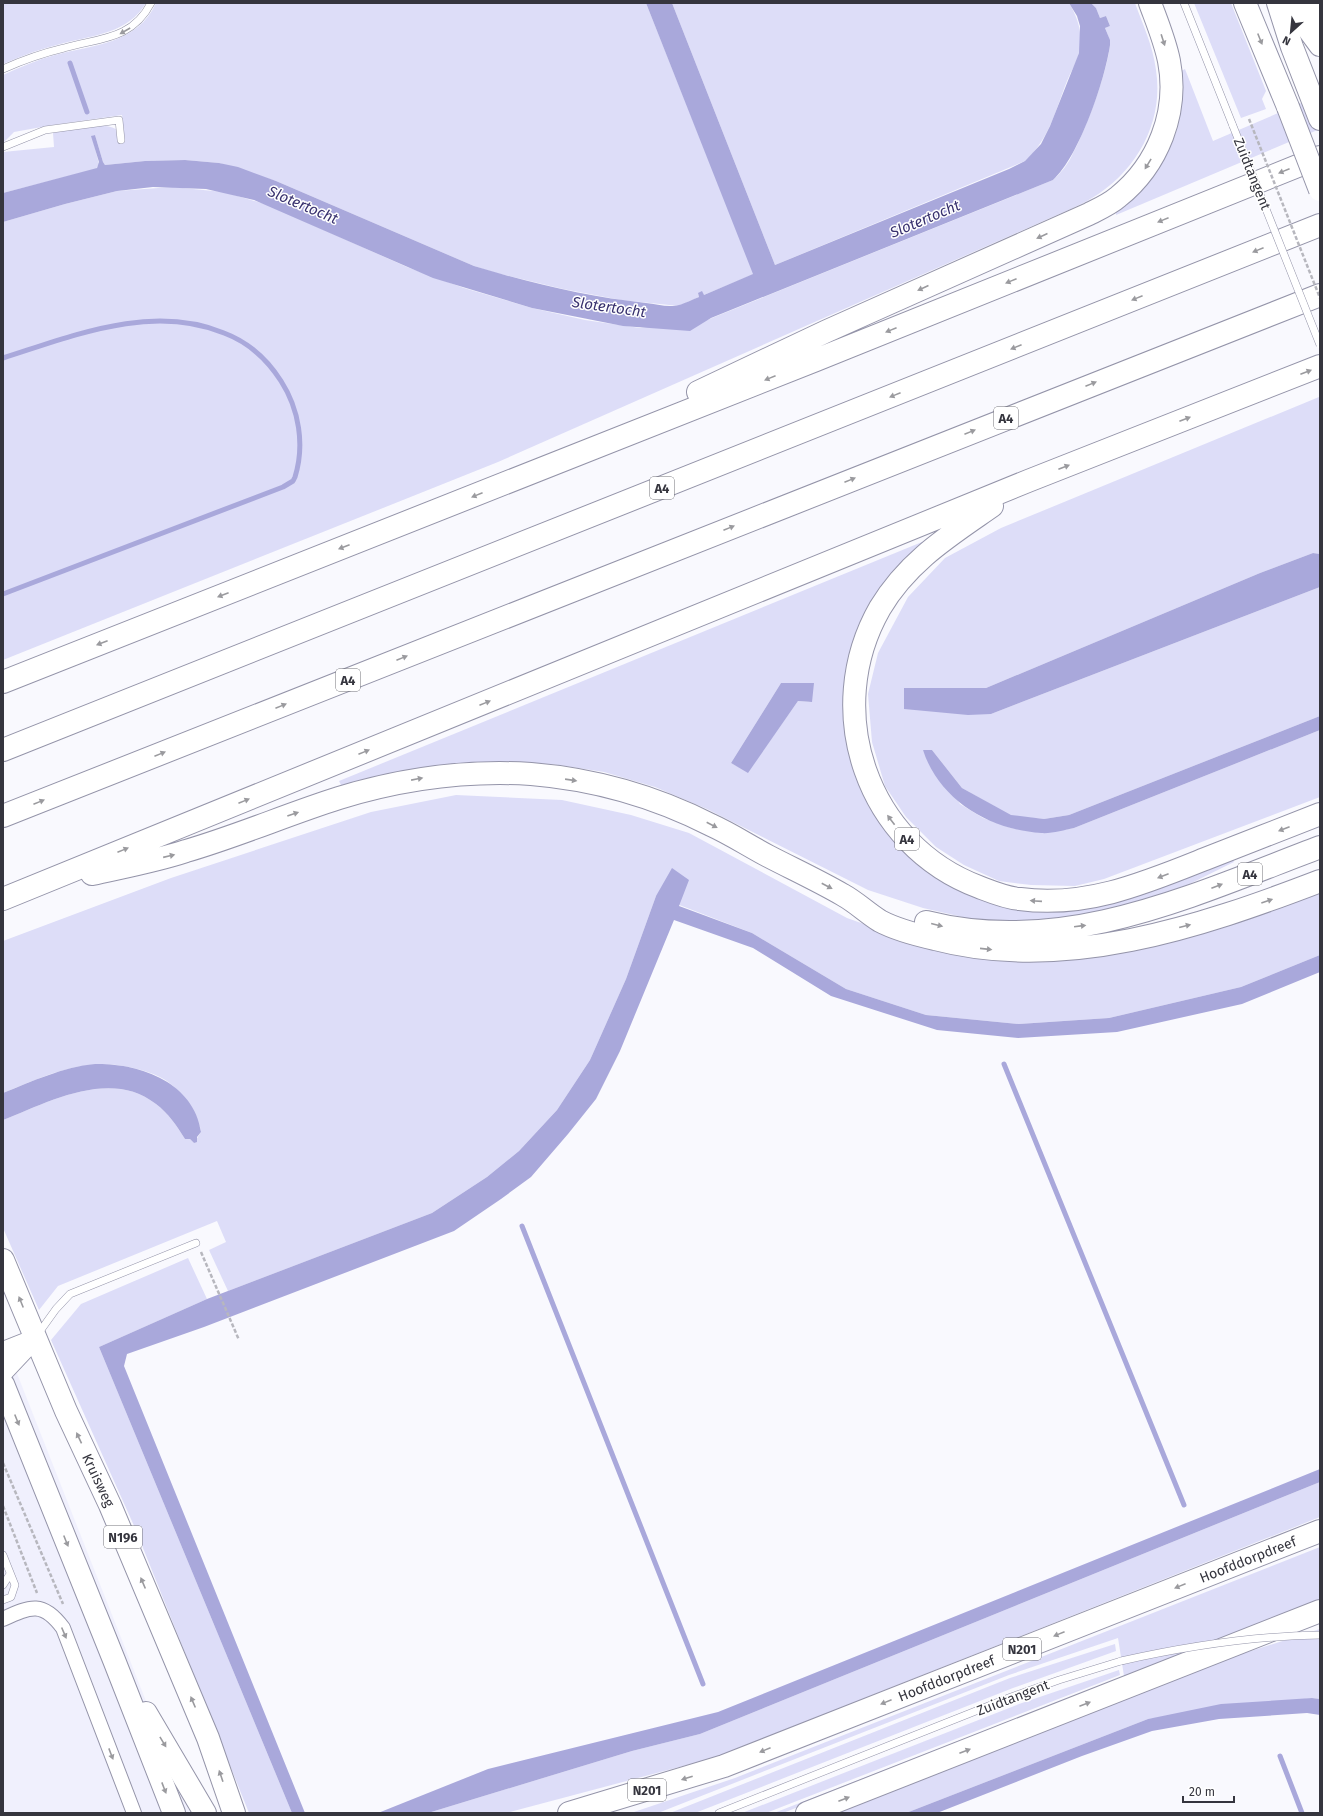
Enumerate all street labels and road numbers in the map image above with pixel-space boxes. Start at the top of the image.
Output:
street label: Zuidtangent [1230,135,1275,213]
road number: A4 [994,407,1018,429]
road number: A4 [650,477,674,499]
road number: A4 [336,669,360,691]
road number: A4 [895,828,919,850]
road number: A4 [1238,863,1262,885]
street label: Kruisweg [79,1451,119,1510]
road number: N196 [104,1526,142,1548]
street label: Hoofddorpdreef [1197,1532,1300,1586]
road number: N201 [1003,1638,1041,1660]
street label: Hoofddorpdreef [896,1651,998,1705]
street label: Zuidtangent [974,1676,1053,1720]
road number: N201 [628,1779,666,1801]

